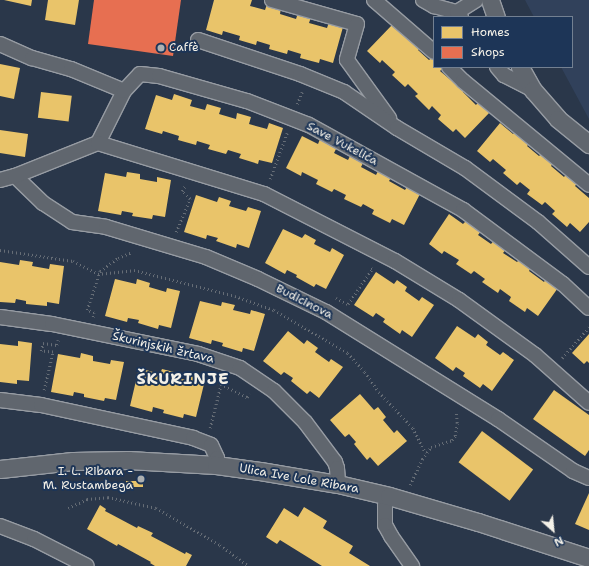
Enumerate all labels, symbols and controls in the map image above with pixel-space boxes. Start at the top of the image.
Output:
legend [433,16,573,68]
text: Homes [471,24,510,40]
place label: Caffè [169,41,199,55]
marker: Caffè [156,43,166,53]
text: Shops [471,44,505,60]
street label: Save Vukelića [304,119,380,169]
street label: Budicinova [273,282,335,322]
street label: Škurinjskih žrtava [111,329,215,367]
district label: ŠKURINJE [136,369,230,389]
street label: Ulica Ive Lole Ribara [238,461,360,497]
place label: I. L. Ribara - M. Rustambega [43,465,133,493]
marker: I. L. Ribara - M. Rustambega [136,474,146,484]
north arrow [533,510,573,550]
text: N [551,532,566,550]

